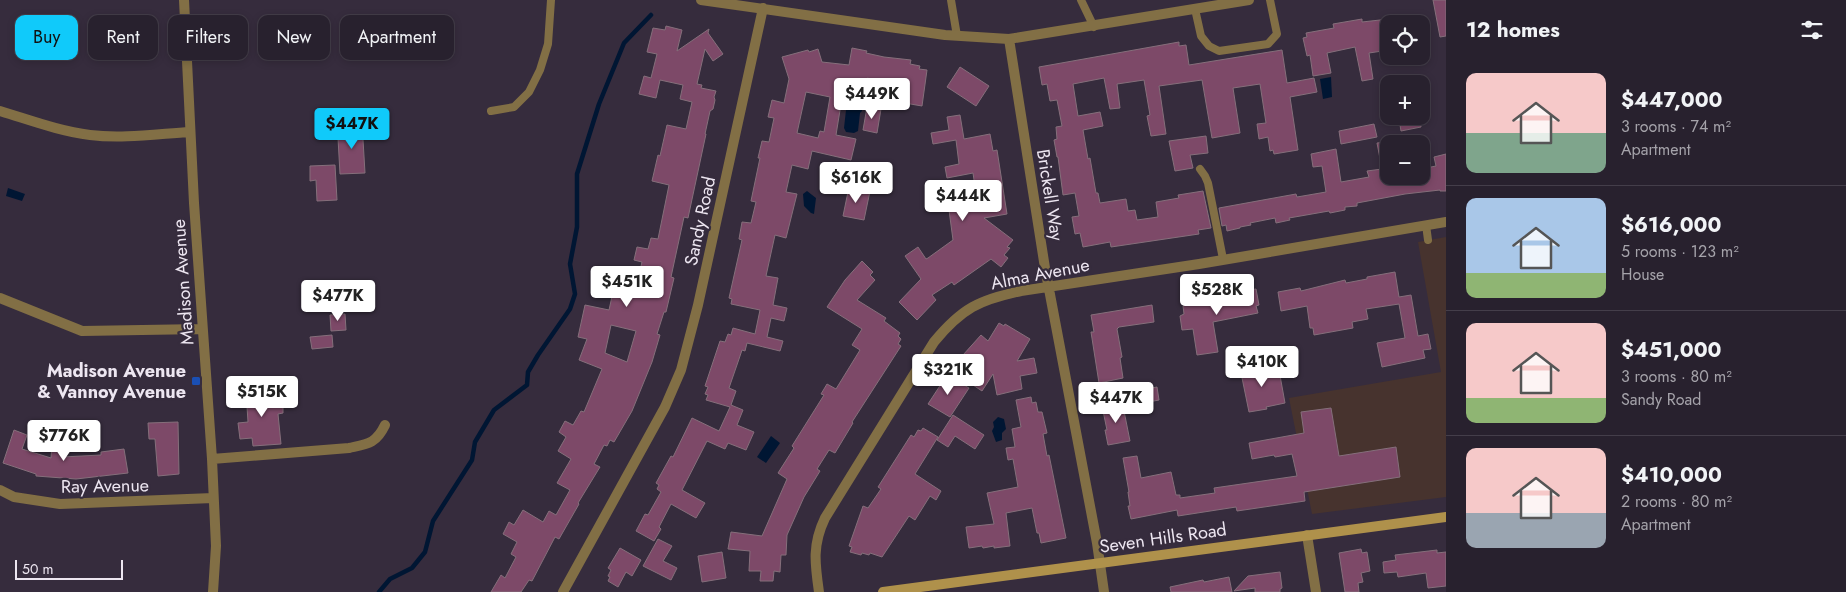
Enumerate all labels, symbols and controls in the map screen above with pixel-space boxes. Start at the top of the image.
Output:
chip: Buy [15,15,78,60]
chip: Rent [88,15,158,60]
chip: Filters [168,15,248,60]
chip: New [258,15,330,60]
chip: Apartment [340,15,454,60]
map controls [1380,15,1430,185]
button: locate [1380,15,1430,65]
text: 12 homes [1466,15,1560,45]
icon: filters [1798,16,1826,44]
button: + [1380,75,1430,125]
pin: $449K [837,78,907,120]
text: $449K [845,82,899,105]
text: $447,000 [1621,85,1722,115]
icon: home [1506,93,1566,153]
pin: $447K [317,108,387,150]
text: $447K [325,112,379,135]
text: 3 rooms · 74 m² [1621,115,1731,138]
button: − [1380,135,1430,185]
text: Apartment [1621,138,1691,161]
street label: Brickell Way [1030,147,1070,243]
pin: $616K [821,162,891,204]
text: $616K [831,166,881,189]
street label: Sandy Road [678,174,722,268]
pin: $444K [928,180,998,222]
text: $444K [936,184,990,207]
text: $616,000 [1621,210,1721,240]
street label: Madison Avenue [166,218,200,346]
icon: home [1506,218,1566,278]
text: 5 rooms · 123 m² [1621,240,1739,263]
street label: Alma Avenue [988,252,1092,296]
text: House [1621,263,1664,286]
pin: $451K [592,266,662,308]
text: $451K [602,270,652,293]
pin: $528K [1182,274,1252,316]
text: $528K [1191,278,1243,301]
pin: $477K [303,280,373,322]
text: $477K [312,284,364,307]
text: $451,000 [1621,335,1721,365]
icon: home [1506,343,1566,403]
pin: $410K [1227,346,1297,388]
text: $410K [1236,350,1288,373]
pin: $321K [913,354,983,396]
place label: Madison Avenue & Vannoy Avenue [37,358,186,405]
text: $321K [923,358,973,381]
text: 3 rooms · 80 m² [1621,365,1732,388]
marker: Madison Avenue & Vannoy Avenue [190,375,202,387]
pin: $515K [227,376,297,418]
text: $515K [237,380,287,403]
pin: $447K [1081,382,1151,424]
text: $447K [1089,386,1143,409]
text: Sandy Road [1621,388,1701,411]
pin: $776K [29,420,99,462]
text: $776K [38,424,90,447]
text: $410,000 [1621,460,1722,490]
icon: home [1506,468,1566,528]
street label: Ray Avenue [61,472,149,500]
text: 2 rooms · 80 m² [1621,490,1732,513]
text: Apartment [1621,513,1691,536]
street label: Seven Hills Road [1098,516,1228,560]
scale bar [15,557,122,580]
text: 50 m [22,559,53,579]

